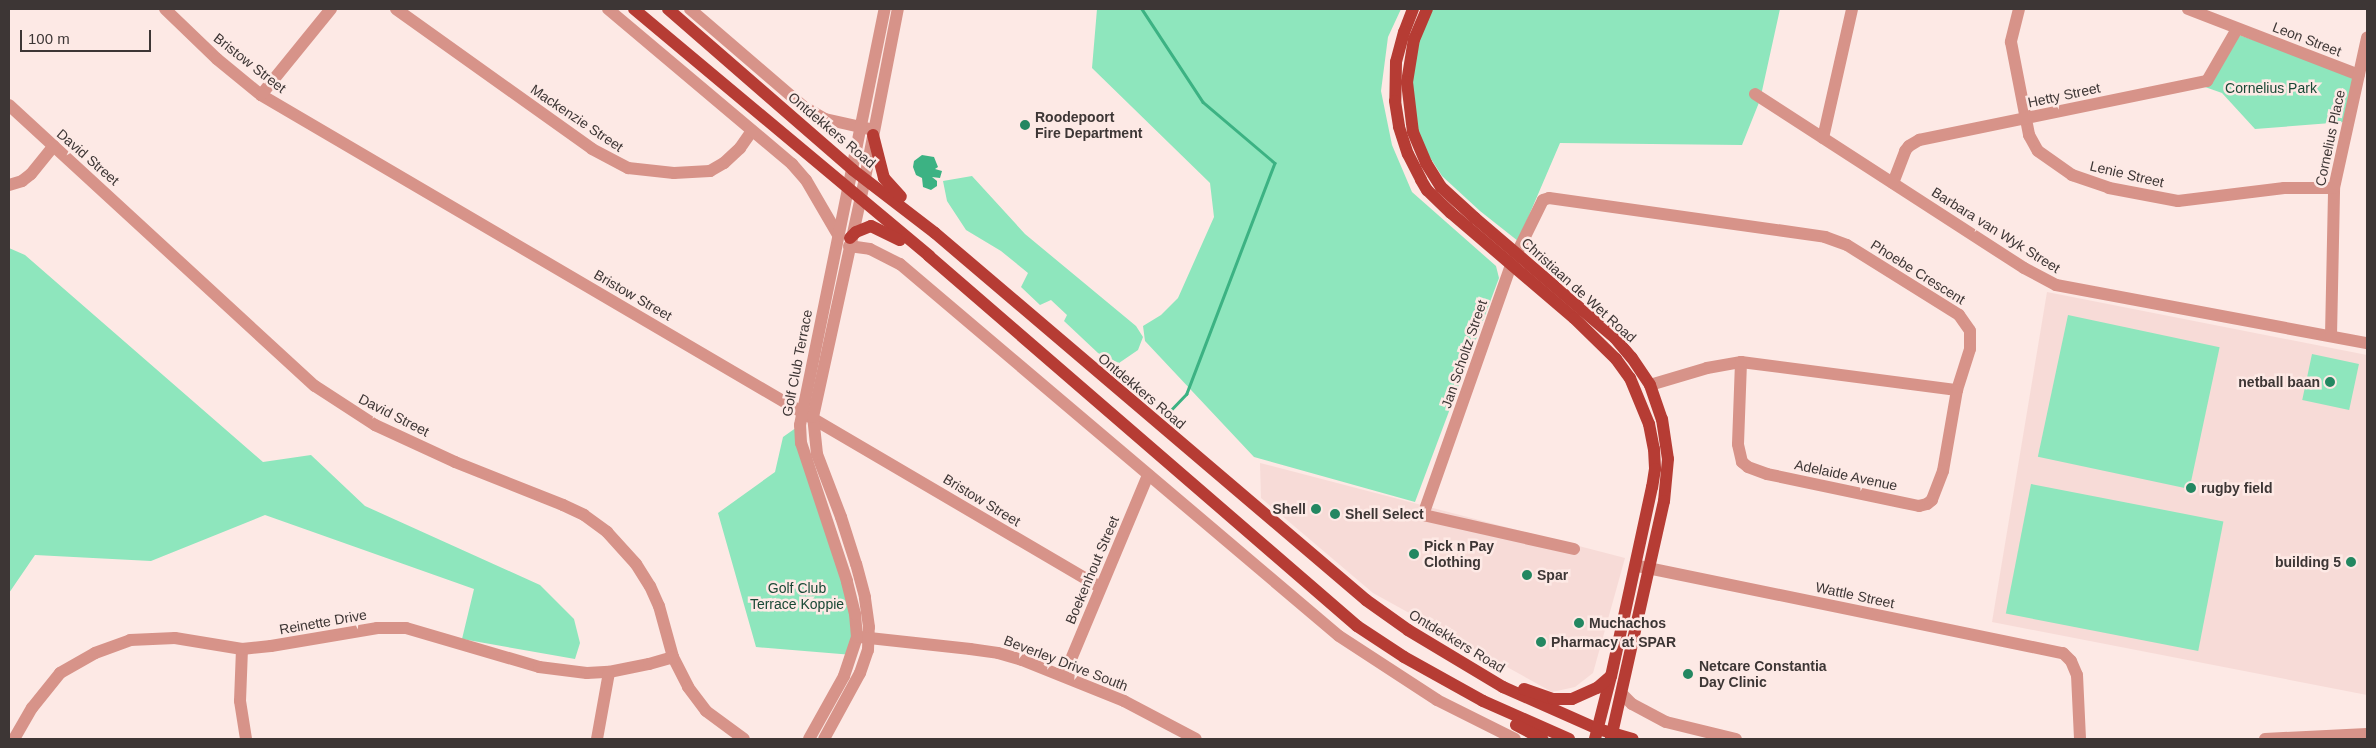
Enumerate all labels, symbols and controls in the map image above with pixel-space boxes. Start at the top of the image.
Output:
street label: Leon Street [2270,18,2344,60]
scale bar [22,20,154,52]
text: 100 m [28,30,70,47]
street label: Bristow Street [210,30,290,96]
street label: Hetty Street [2026,79,2102,111]
park label: Cornelius Park [2225,80,2317,96]
street label: Mackenzie Street [527,81,627,155]
street label: Cornelius Place [2312,88,2348,188]
street label: Ontdekkers Road [785,89,879,171]
place label: Roodepoort Fire Department [1035,109,1142,142]
marker: Roodepoort Fire Department [1019,119,1031,131]
street label: David Street [53,125,123,189]
street label: Lenie Street [2088,157,2166,191]
street label: Barbara van Wyk Street [1929,184,2063,276]
street label: Christiaan de Wet Road [1518,234,1640,346]
street label: Phoebe Crescent [1868,236,1968,308]
street label: Bristow Street [591,266,675,324]
street label: Jan Scholtz Street [1438,298,1490,410]
street label: Golf Club Terrace [778,308,816,418]
street label: Ontdekkers Road [1095,350,1189,432]
place label: netball baan [2238,374,2320,390]
marker: netball baan [2324,376,2336,388]
street label: David Street [356,390,432,440]
street label: Adelaide Avenue [1793,456,1899,494]
street label: Bristow Street [940,470,1024,530]
place label: rugby field [2201,480,2273,496]
marker: rugby field [2185,482,2197,494]
place label: Shell [1273,501,1306,517]
marker: Shell [1310,503,1322,515]
place label: Shell Select [1345,506,1424,522]
marker: Shell Select [1329,508,1341,520]
street label: Boekenhout Street [1062,513,1122,627]
place label: Pick n Pay Clothing [1424,538,1494,570]
marker: Pick n Pay Clothing [1408,548,1420,560]
place label: building 5 [2275,554,2341,570]
marker: building 5 [2345,556,2357,568]
place label: Spar [1537,567,1568,583]
marker: Spar [1521,569,1533,581]
street label: Wattle Street [1814,578,1896,612]
park label: Golf Club Terrace Koppie [750,580,844,612]
street label: Reinette Drive [278,606,368,638]
street label: Ontdekkers Road [1406,606,1508,676]
place label: Muchachos [1589,615,1666,631]
marker: Muchachos [1573,617,1585,629]
street label: Beverley Drive South [1002,632,1130,694]
place label: Pharmacy at SPAR [1551,634,1676,650]
marker: Pharmacy at SPAR [1535,636,1547,648]
place label: Netcare Constantia Day Clinic [1699,658,1827,690]
marker: Netcare Constantia Day Clinic [1681,667,1695,681]

